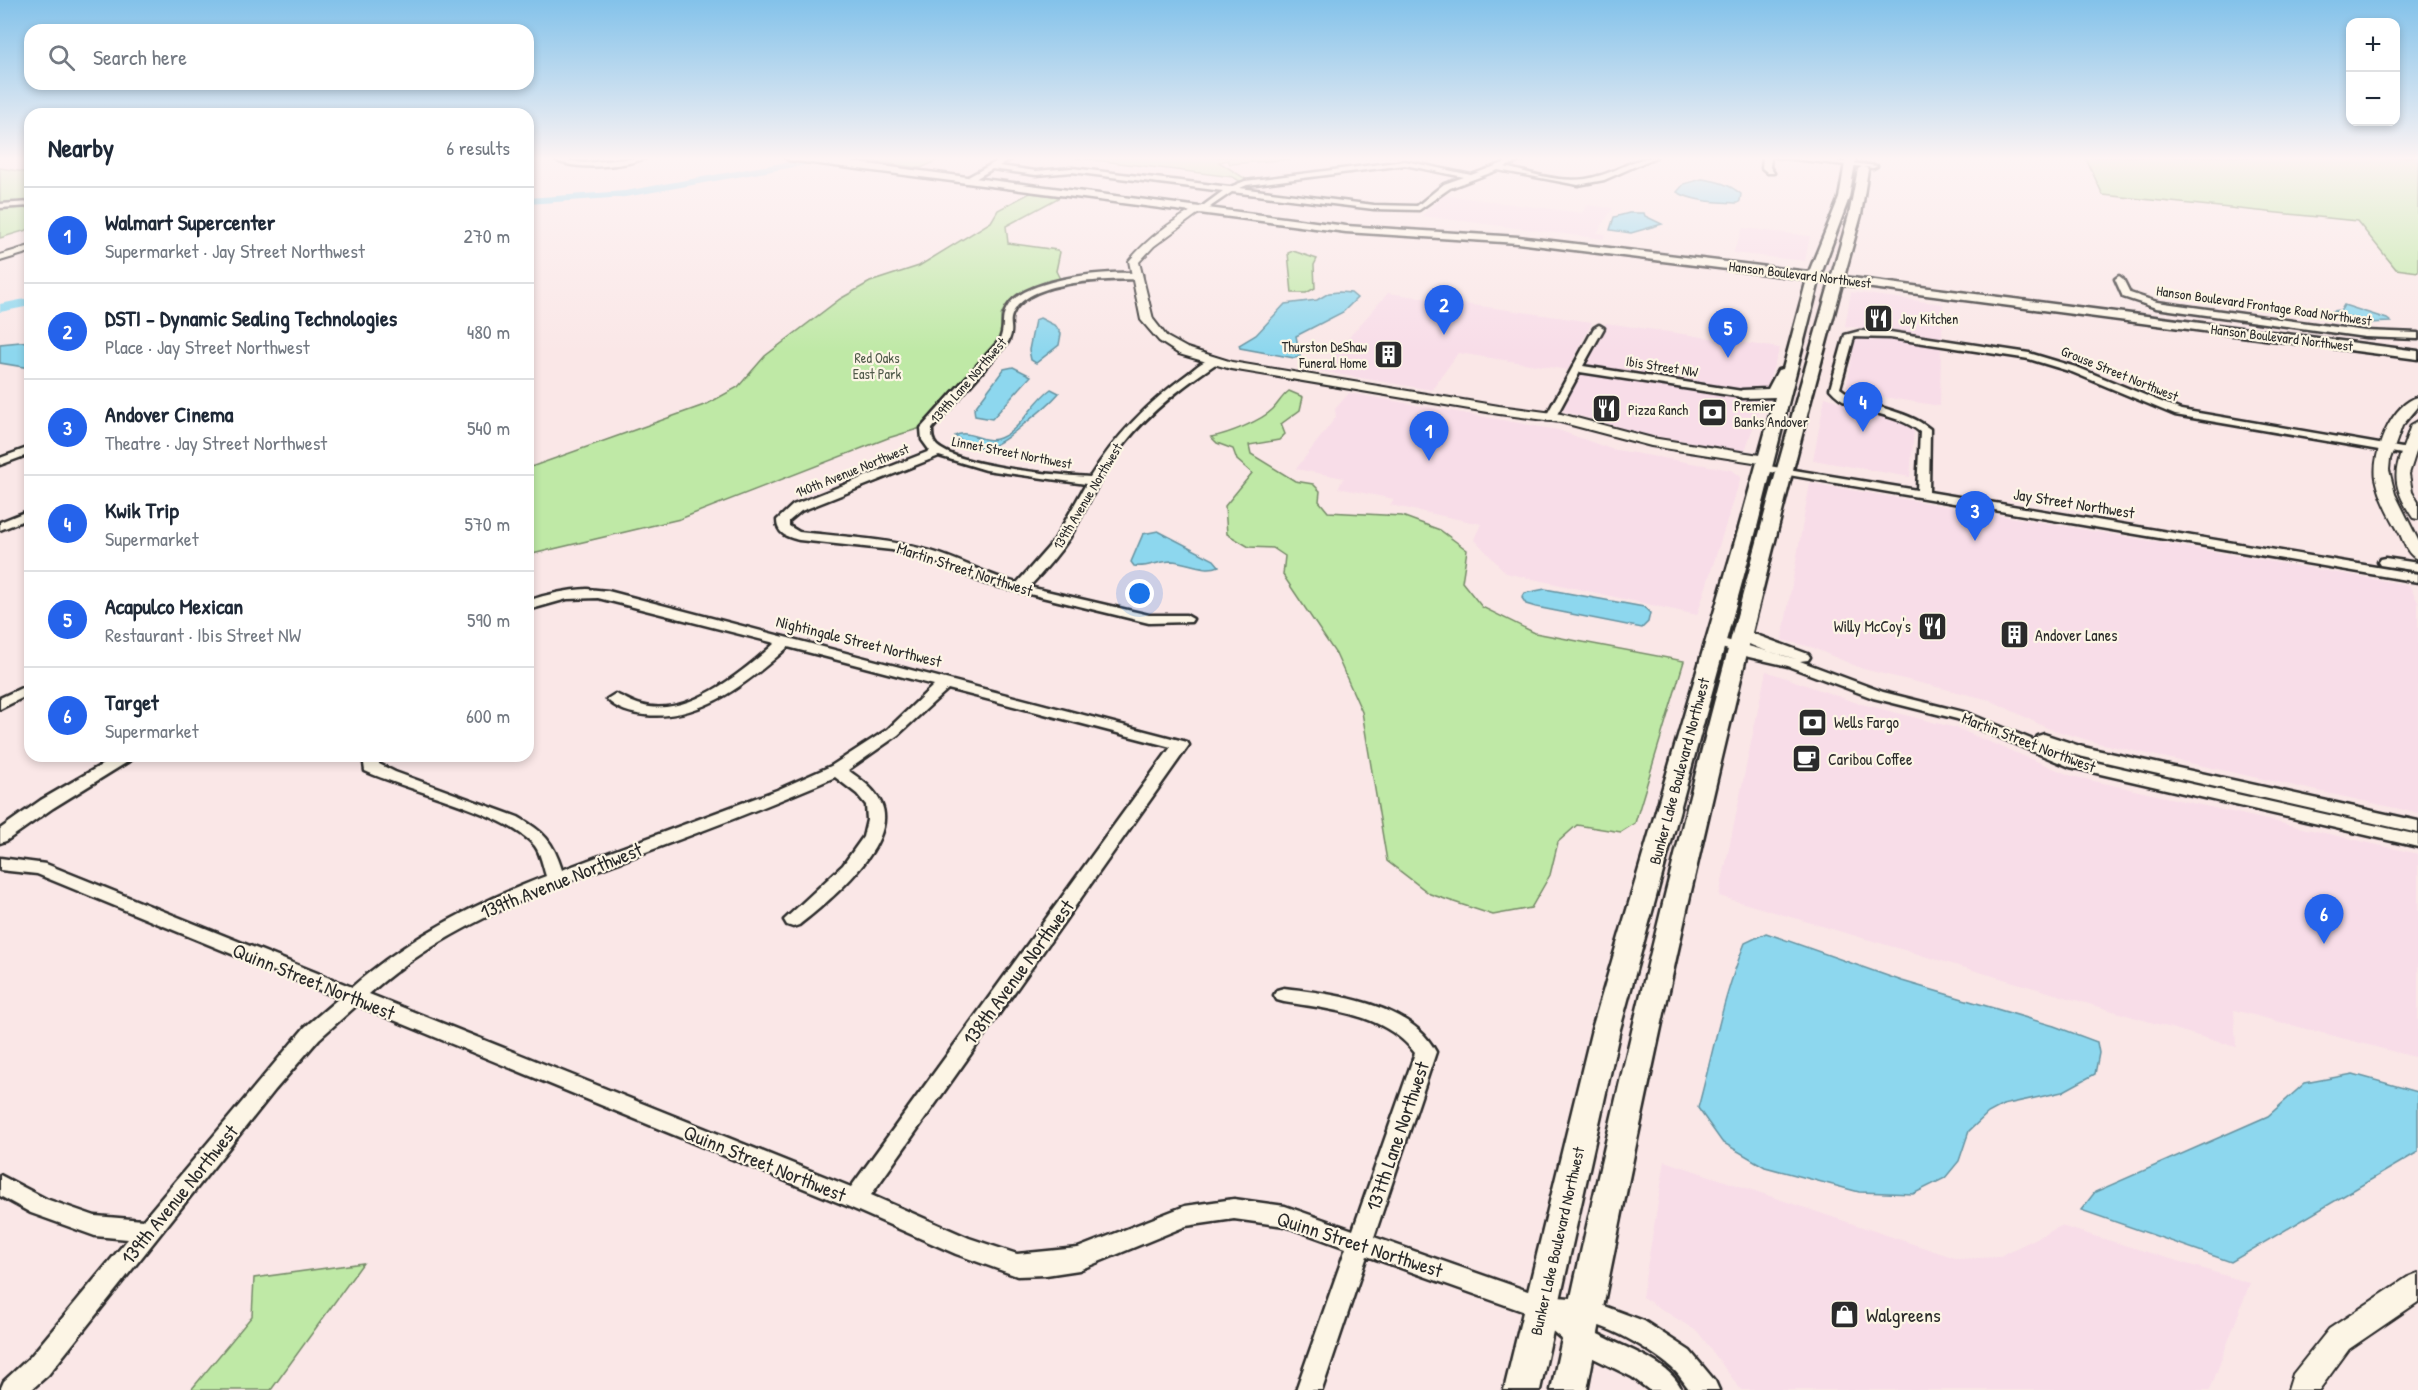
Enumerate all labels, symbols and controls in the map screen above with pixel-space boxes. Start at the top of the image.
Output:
map controls [2346,18,2400,126]
button: + [2346,18,2400,72]
search box [24,24,534,90]
icon: search [45,41,78,74]
text: Search here [93,42,187,72]
button: − [2346,72,2400,126]
text: Nearby [48,130,114,165]
text: 6 results [446,134,510,161]
text: Walmart Supercenter [105,207,275,237]
text: 1 [64,222,71,249]
text: 270 m [464,222,510,249]
text: Supermarket · Jay Street Northwest [105,237,365,264]
street label: Hanson Boulevard Northwest [1728,256,1872,292]
street label: Hanson Boulevard Frontage Road Northwest [2155,280,2373,331]
pin: 2 [1424,286,1464,335]
restaurant icon: Joy Kitchen [1863,302,1895,334]
text: DSTI - Dynamic Sealing Technologies [105,303,397,333]
pin: 5 [1708,308,1748,358]
place label: Joy Kitchen [1900,309,1958,329]
text: 2 [63,318,72,345]
text: 480 m [467,318,510,345]
street label: Hanson Boulevard Northwest [2210,319,2354,355]
text: Place · Jay Street Northwest [105,333,310,360]
street label: 139th Lane Northwest [926,333,1011,427]
place label: Thurston DeShaw Funeral Home [1282,337,1368,372]
building icon: Thurston DeShaw Funeral Home [1372,338,1404,370]
street label: Grouse Street Northwest [2059,341,2182,405]
park label: Red Oaks East Park [853,348,901,383]
street label: Ibis Street NW [1625,351,1700,381]
pin: 4 [1844,382,1882,432]
restaurant icon: Pizza Ranch [1591,393,1623,425]
place label: Premier Banks Andover [1734,396,1809,431]
bank icon: Premier Banks Andover [1697,397,1729,429]
text: Andover Cinema [105,399,233,429]
place label: Pizza Ranch [1628,400,1688,419]
pin: 1 [1410,412,1448,461]
text: 3 [63,414,72,441]
text: 540 m [467,414,510,441]
text: Theatre · Jay Street Northwest [105,429,327,456]
street label: Linnet Street Northwest [950,431,1074,473]
street label: 140th Avenue Northwest [792,439,912,501]
street label: 139th Avenue Northwest [1048,439,1126,553]
street label: Jay Street Northwest [2012,483,2137,524]
pin: 3 [1956,492,1994,541]
text: Kwik Trip [105,495,179,525]
text: 4 [64,510,71,537]
text: 570 m [464,510,510,537]
text: Supermarket [105,525,199,552]
street label: Martin Street Northwest [894,537,1036,602]
your location [1125,579,1154,608]
text: Acapulco Mexican [105,591,243,621]
text: 5 [63,606,72,633]
text: 590 m [467,606,510,633]
street label: Nightingale Street Northwest [774,610,944,672]
restaurant icon: Willy McCoy's [1916,610,1948,642]
place label: Willy McCoy's [1834,615,1911,637]
building icon: Andover Lanes [1998,619,2030,651]
text: Restaurant · Ibis Street NW [105,621,301,648]
place label: Andover Lanes [2035,624,2117,646]
street label: Bunker Lake Boulevard Northwest [1643,675,1715,867]
text: Target [105,687,159,717]
text: 6 [64,702,71,729]
text: 600 m [466,702,510,729]
bank icon: Wells Fargo [1797,706,1829,738]
street label: Martin Street Northwest [1959,706,2100,778]
place label: Wells Fargo [1834,711,1900,733]
text: Supermarket [105,717,199,744]
cafe icon: Caribou Coffee [1791,743,1823,775]
place label: Caribou Coffee [1828,748,1913,770]
street label: 139th Avenue Northwest [476,835,647,925]
street label: 138th Avenue Northwest [956,893,1081,1050]
pin: 6 [2304,894,2344,944]
street label: Quinn Street Northwest [229,936,400,1026]
street label: 137th Lane Northwest [1359,1057,1436,1214]
street label: 139th Avenue Northwest [114,1118,244,1269]
street label: Quinn Street Northwest [680,1118,851,1208]
street label: Bunker Lake Boulevard Northwest [1525,1144,1589,1337]
street label: Quinn Street Northwest [1274,1204,1447,1284]
shop icon: Walgreens [1829,1298,1861,1330]
place label: Walgreens [1866,1301,1941,1328]

